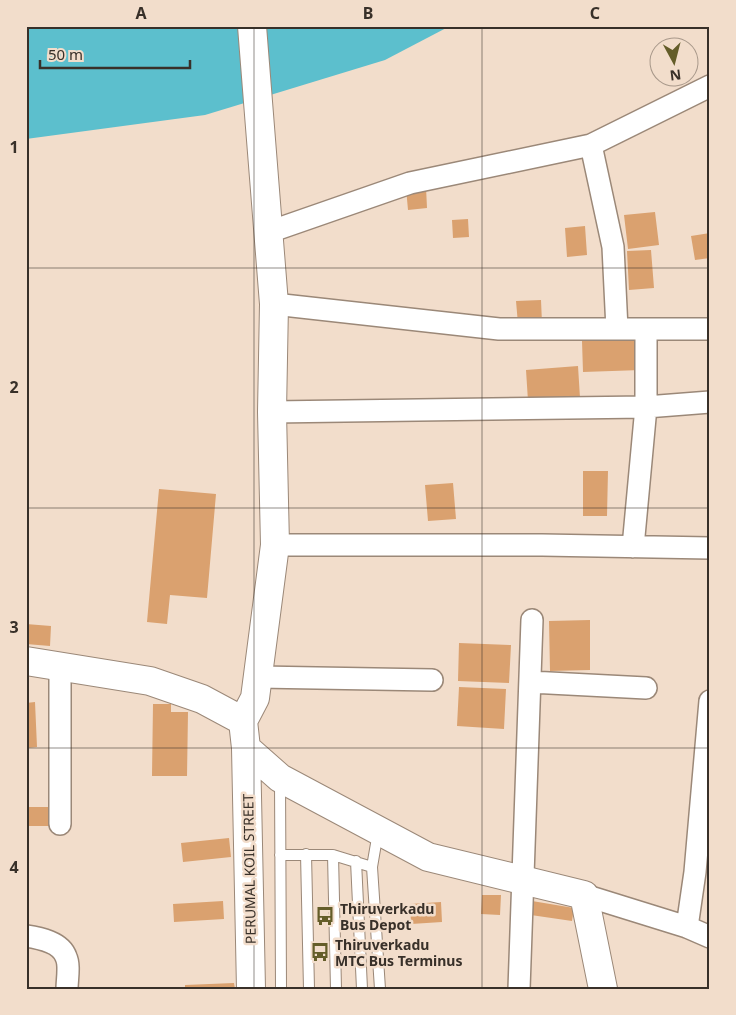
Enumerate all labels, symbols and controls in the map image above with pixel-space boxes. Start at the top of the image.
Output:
text: A [135,2,147,24]
text: B [363,2,373,24]
text: C [590,2,600,24]
scale bar [40,38,190,70]
north arrow [648,38,698,88]
text: 50 m [48,44,83,64]
text: N [669,65,682,86]
text: 1 [9,136,19,158]
text: 2 [9,376,19,398]
text: 3 [9,616,19,638]
street label: PERUMAL KOIL STREET [238,793,260,944]
text: 4 [9,856,19,878]
place label: Thiruverkadu Bus Depot [340,899,434,934]
bus stop icon: Thiruverkadu Bus Depot [314,905,336,927]
place label: Thiruverkadu MTC Bus Terminus [335,935,462,970]
bus stop icon: Thiruverkadu MTC Bus Terminus [309,941,331,963]

